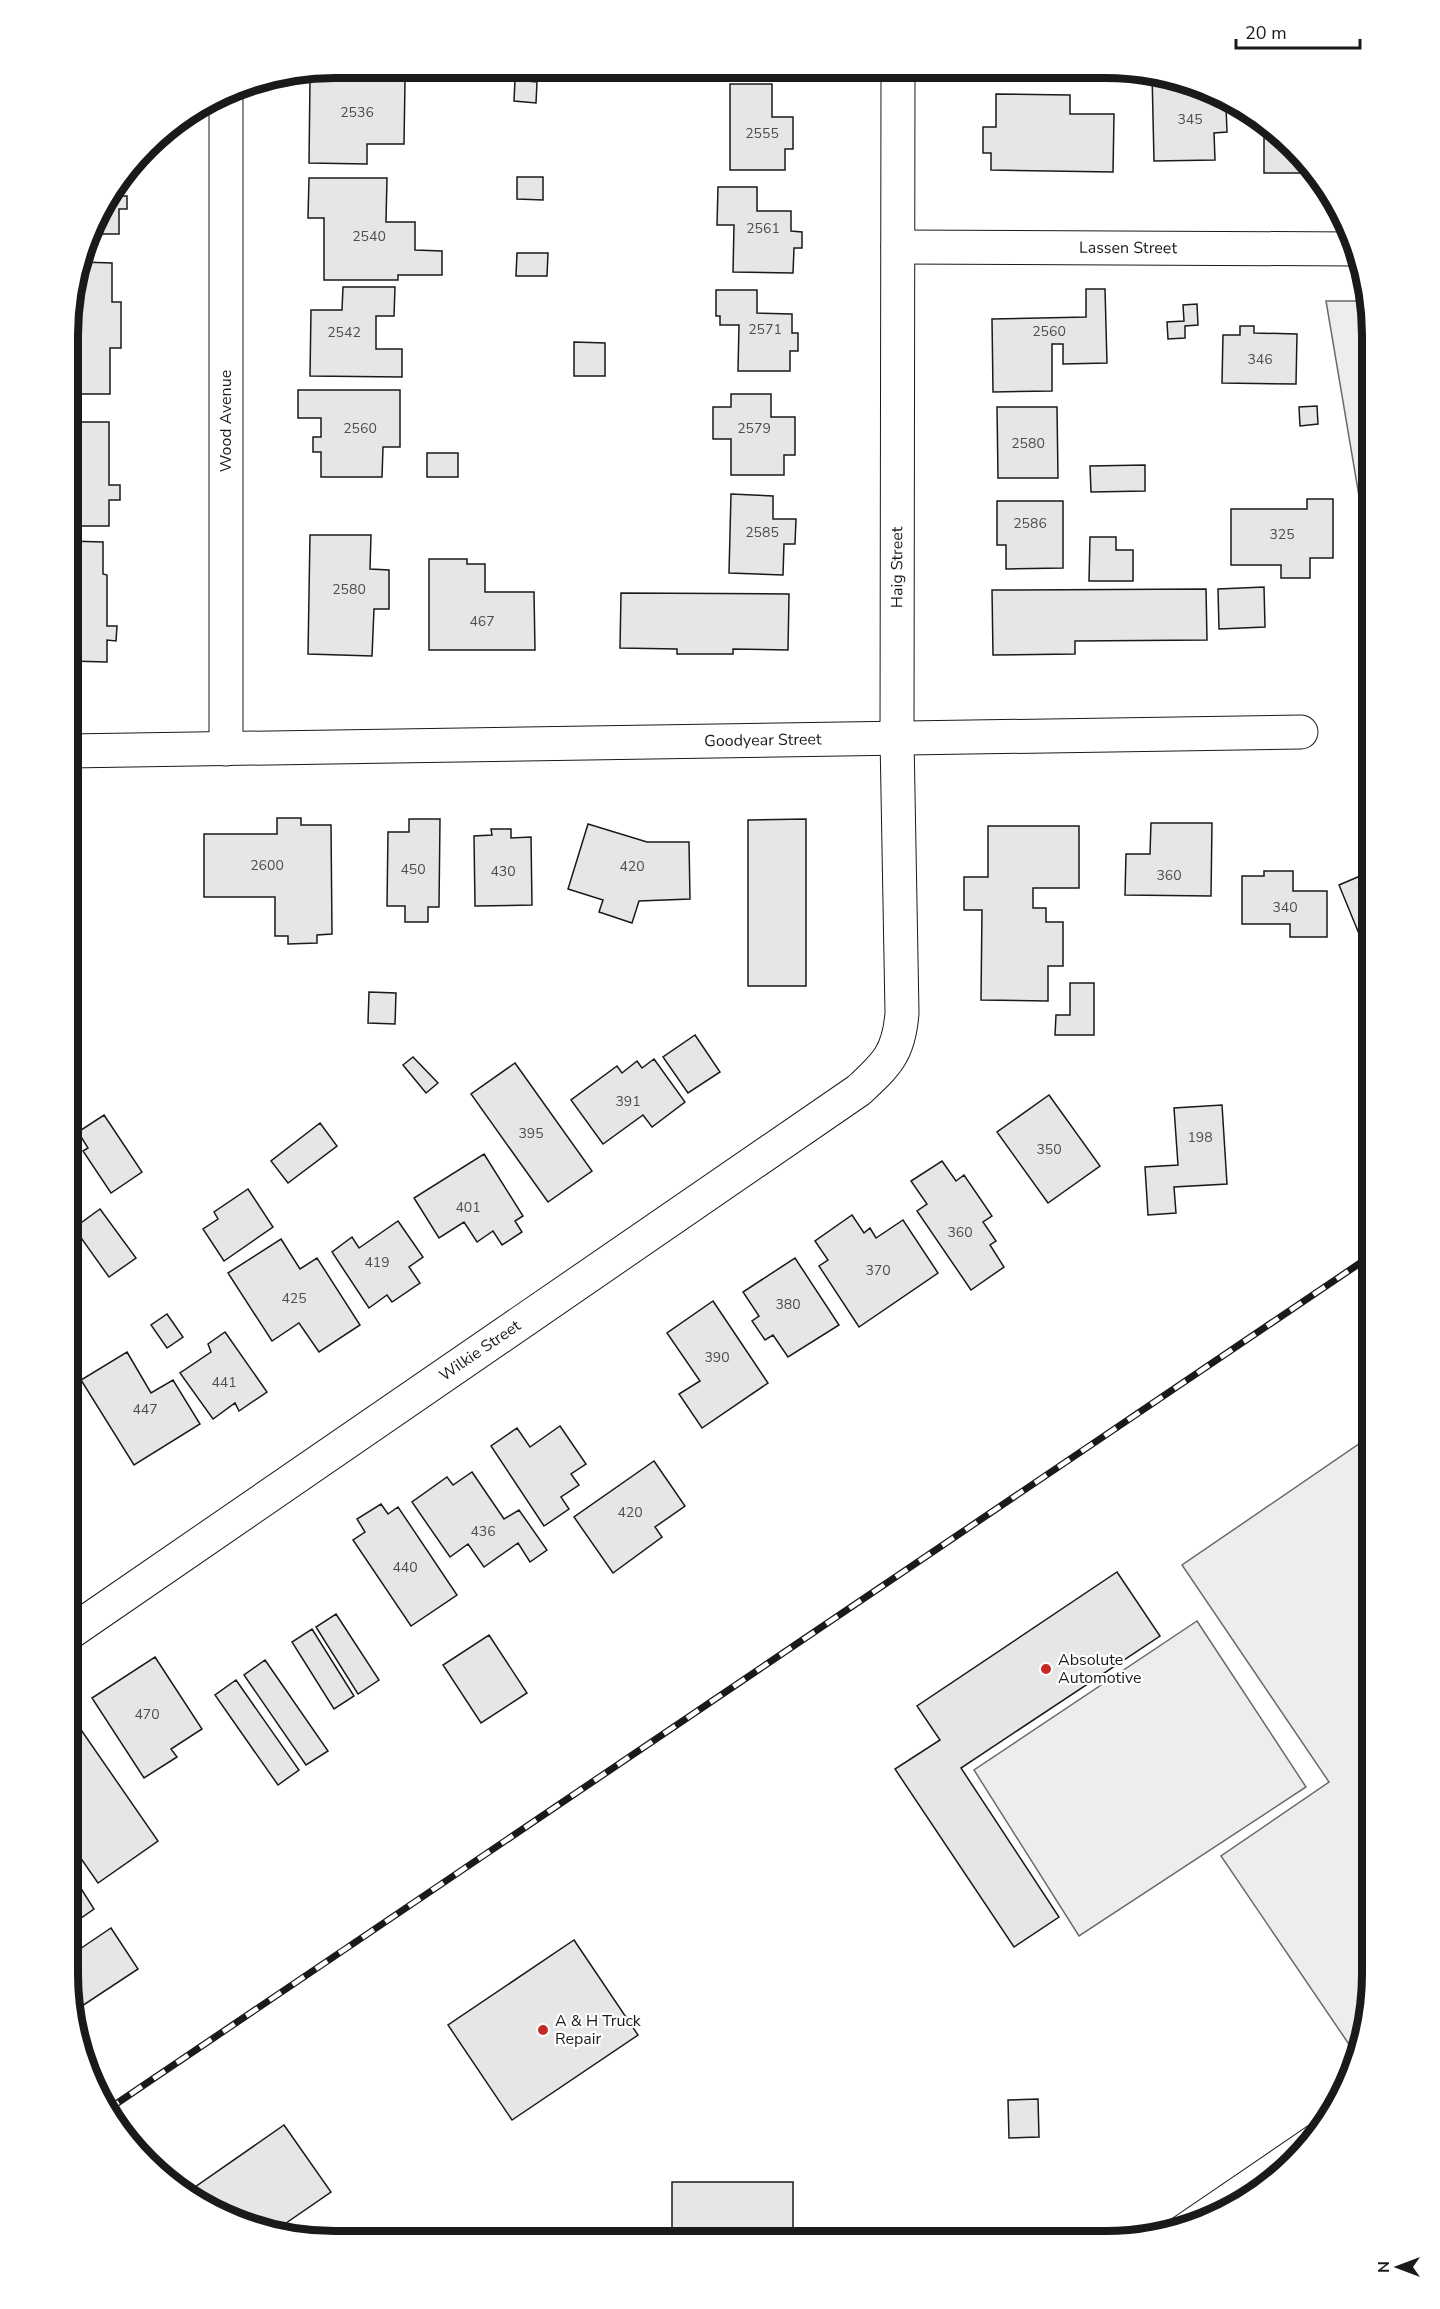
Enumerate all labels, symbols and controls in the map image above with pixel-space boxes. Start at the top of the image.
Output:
scale bar [1236,12,1360,50]
text: 20 m [1245,21,1287,45]
house number: 2536 [340,103,374,122]
house number: 345 [1177,110,1203,129]
house number: 2555 [745,124,779,143]
house number: 2561 [746,219,780,238]
house number: 2540 [352,227,386,246]
street label: Lassen Street [1079,237,1177,259]
house number: 2571 [748,320,782,339]
house number: 2560 [1032,322,1066,341]
house number: 2542 [327,323,361,342]
house number: 346 [1247,350,1273,369]
street label: Wood Avenue [215,370,237,472]
house number: 2560 [343,419,377,438]
house number: 2579 [737,419,771,438]
house number: 2580 [1011,434,1045,453]
house number: 2586 [1013,514,1047,533]
house number: 2585 [745,523,779,542]
house number: 325 [1269,525,1295,544]
street label: Haig Street [886,526,908,608]
house number: 2580 [332,580,366,599]
house number: 467 [469,612,495,631]
street label: Goodyear Street [704,728,822,752]
house number: 2600 [250,856,284,875]
house number: 420 [619,857,645,876]
house number: 450 [400,860,426,879]
house number: 430 [490,862,516,881]
house number: 360 [1156,866,1182,885]
house number: 340 [1272,898,1298,917]
house number: 391 [615,1092,641,1111]
house number: 395 [518,1124,544,1143]
house number: 198 [1187,1128,1213,1147]
house number: 350 [1036,1140,1062,1159]
house number: 401 [455,1198,481,1217]
house number: 360 [947,1223,973,1242]
house number: 419 [364,1253,390,1272]
house number: 370 [865,1261,891,1280]
house number: 425 [281,1289,307,1308]
house number: 380 [775,1295,801,1314]
street label: Wilkie Street [435,1315,525,1386]
house number: 390 [704,1348,730,1367]
house number: 441 [211,1373,237,1392]
house number: 447 [132,1400,158,1419]
house number: 420 [617,1503,643,1522]
house number: 436 [470,1522,496,1541]
house number: 440 [392,1558,418,1577]
place label: Absolute Automotive [1058,1649,1142,1689]
marker: Absolute Automotive [1039,1662,1053,1676]
house number: 470 [134,1705,160,1724]
place label: A & H Truck Repair [555,2010,642,2050]
marker: A & H Truck Repair [536,2023,550,2037]
north arrow [1368,2237,1428,2297]
text: N [1373,2261,1395,2273]

